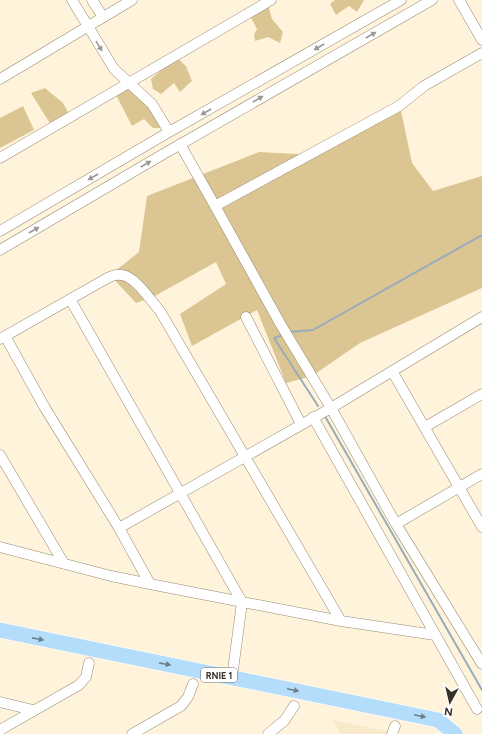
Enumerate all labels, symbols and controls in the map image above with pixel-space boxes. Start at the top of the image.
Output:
one-way arrow [365,31,377,38]
one-way arrow [95,40,102,51]
one-way arrow [313,44,325,51]
one-way arrow [253,96,264,103]
one-way arrow [200,108,212,115]
one-way arrow [140,160,152,167]
one-way arrow [87,173,99,180]
one-way arrow [28,226,40,233]
one-way arrow [32,636,44,642]
one-way arrow [159,661,172,667]
road number: RNIE 1 [201,668,237,682]
north arrow [430,682,470,722]
one-way arrow [287,687,299,693]
text: N [444,704,454,718]
one-way arrow [414,714,426,720]

